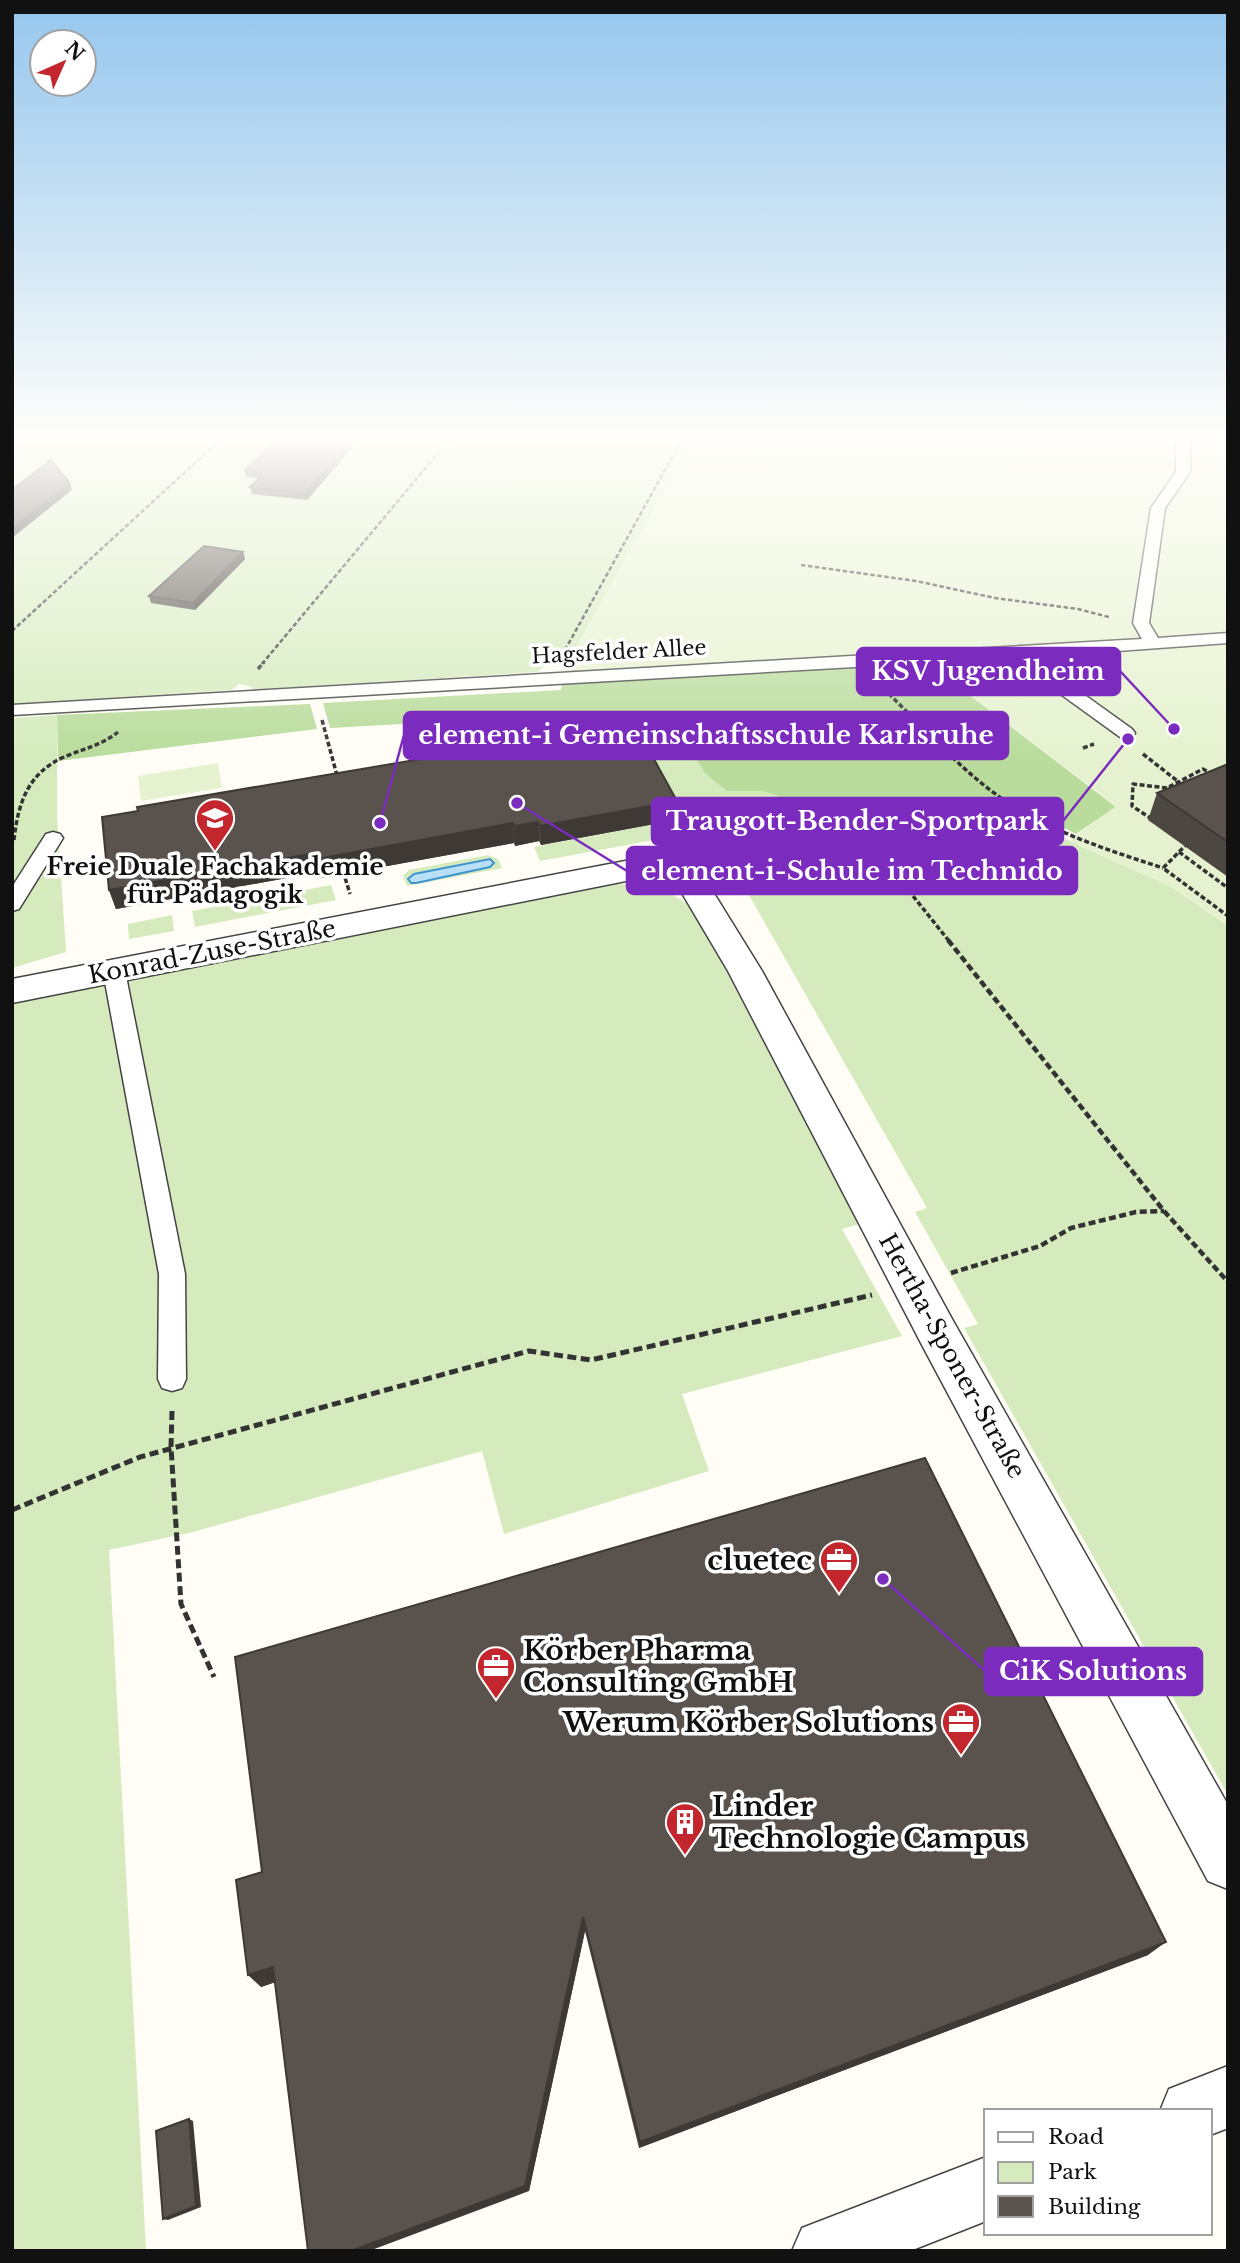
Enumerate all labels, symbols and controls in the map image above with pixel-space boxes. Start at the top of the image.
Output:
north arrow [28,28,98,98]
text: N [60,37,89,66]
street label: Hagsfelder Allee [531,634,707,670]
callout: KSV Jugendheim [857,648,1120,695]
text: KSV Jugendheim [871,655,1105,687]
callout: element-i Gemeinschaftsschule Karlsruhe [404,712,1008,759]
text: element-i Gemeinschaftsschule Karlsruhe [418,719,994,751]
school or university icon: Freie Duale Fachakademie für Pädagogik [194,797,236,852]
callout: Traugott-Bender-Sportpark [652,798,1063,845]
text: Traugott-Bender-Sportpark [666,805,1049,837]
callout: element-i-Schule im Technido [627,847,1077,894]
place label: Freie Duale Fachakademie für Pädagogik [46,852,384,909]
text: element-i-Schule im Technido [641,855,1063,887]
street label: Konrad-Zuse-Straße [86,913,338,990]
street label: Hertha-Sponer-Straße [873,1228,1032,1483]
office icon: cluetec [818,1539,860,1594]
place label: cluetec [707,1543,812,1578]
place label: Körber Pharma Consulting GmbH [523,1633,793,1700]
office icon: Körber Pharma Consulting GmbH [475,1645,517,1700]
callout: CiK Solutions [985,1648,1202,1695]
text: CiK Solutions [999,1655,1187,1687]
office icon: Werum Körber Solutions [940,1701,982,1756]
place label: Werum Körber Solutions [562,1705,934,1740]
place label: Linder Technologie Campus [712,1789,1026,1856]
building icon: Linder Technologie Campus [664,1801,706,1856]
legend [984,2109,1212,2235]
text: Road [1048,2124,1104,2150]
text: Park [1048,2159,1097,2185]
text: Building [1048,2194,1141,2220]

